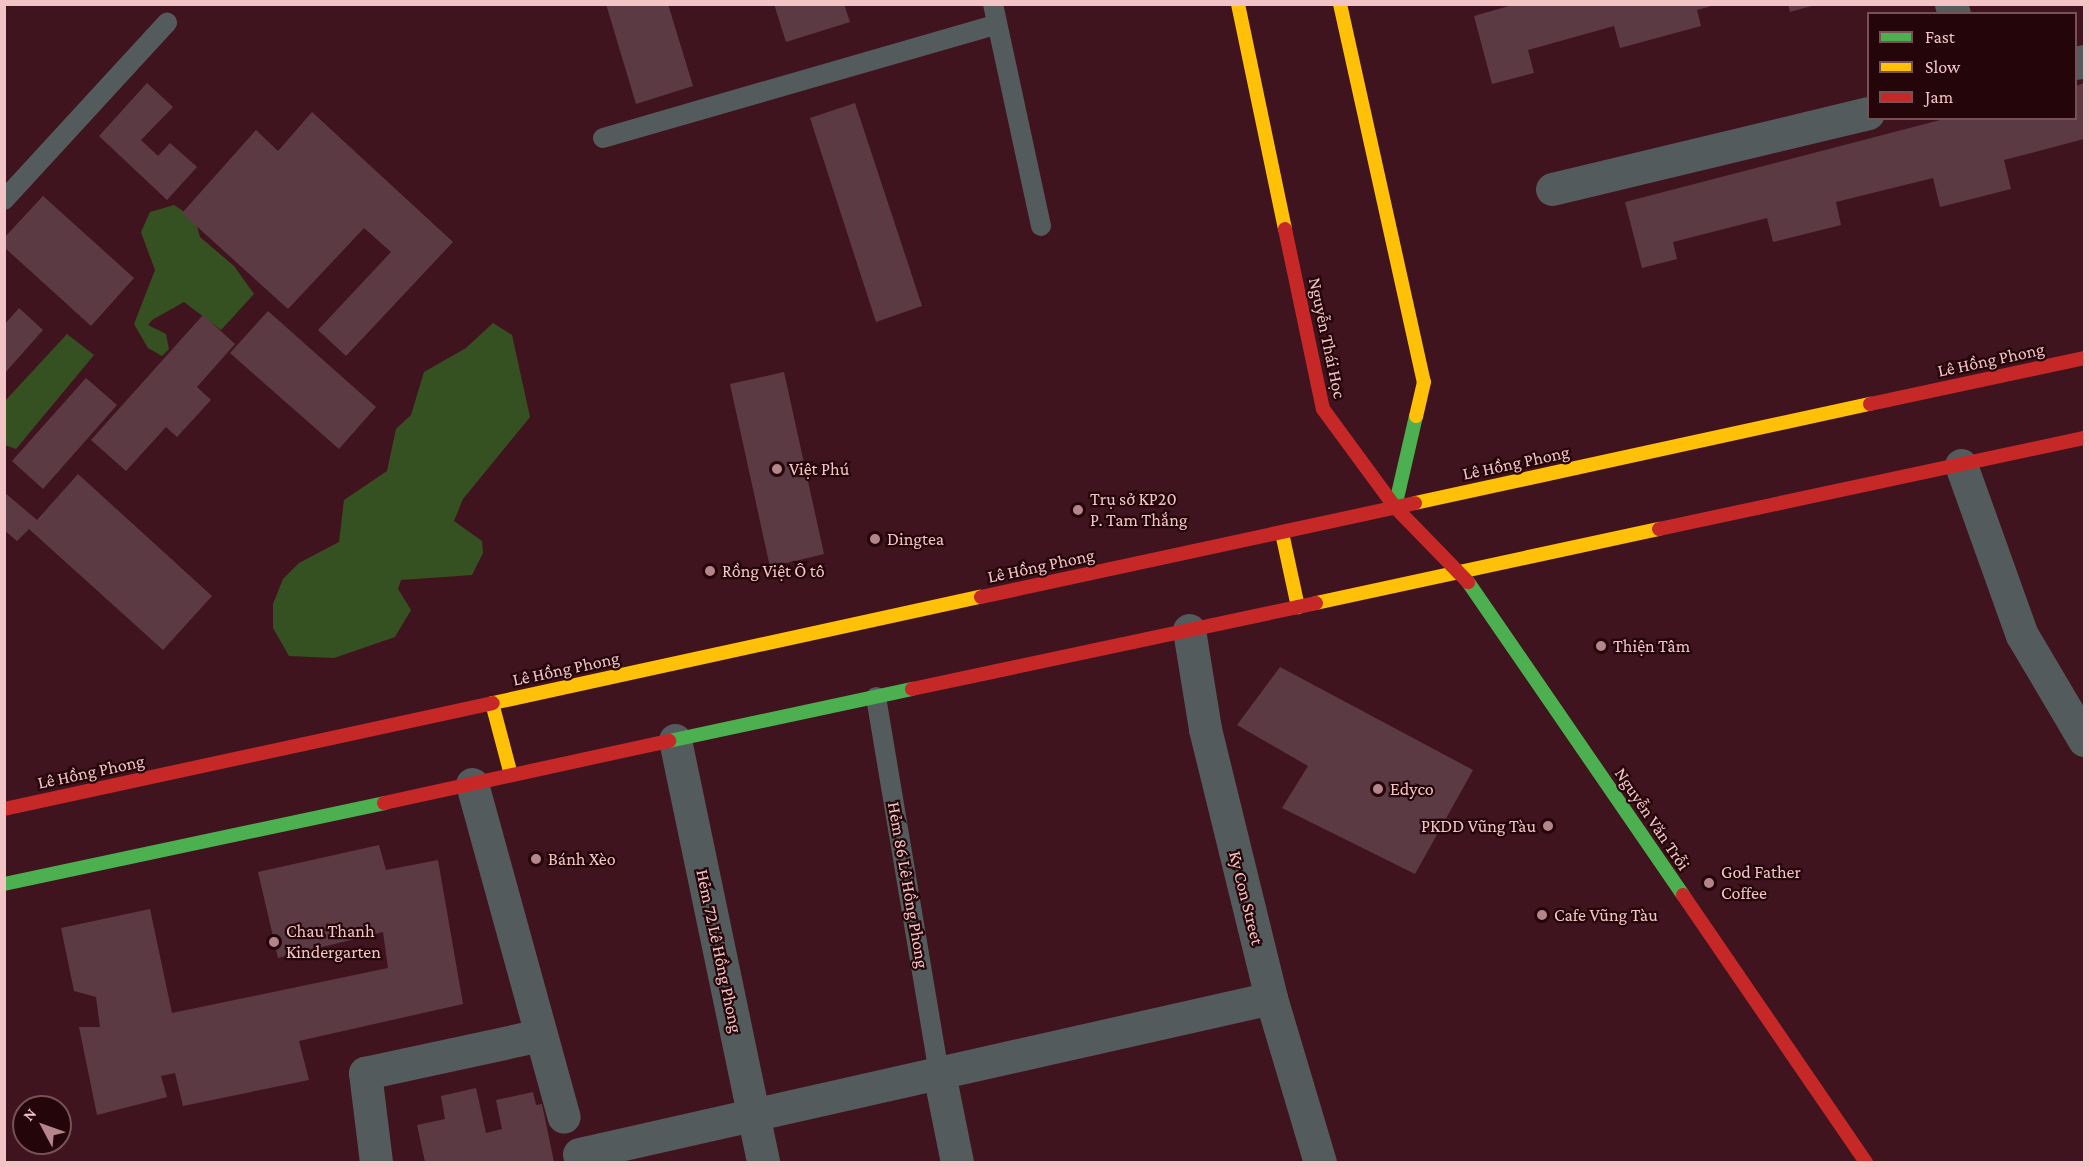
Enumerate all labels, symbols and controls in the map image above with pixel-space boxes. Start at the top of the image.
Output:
legend [1867,12,2077,120]
text: Fast [1925,27,1955,47]
text: Slow [1925,57,1960,77]
text: Jam [1925,87,1953,107]
street label: Nguyễn Thái Học [1304,276,1350,400]
street label: Lê Hồng Phong [1936,338,2046,382]
street label: Lê Hồng Phong [1461,441,1571,485]
place label: Việt Phú [789,458,849,480]
marker: Việt Phú [770,462,784,476]
place label: Trụ sở KP20 P. Tam Thắng [1090,489,1188,532]
marker: Trụ sở KP20 P. Tam Thắng [1071,503,1085,517]
place label: Dingtea [887,528,944,550]
marker: Dingtea [868,532,882,546]
street label: Lê Hồng Phong [986,544,1096,588]
place label: Rồng Việt Ô tô [722,560,825,582]
marker: Rồng Việt Ô tô [703,564,717,578]
place label: Thiện Tâm [1613,635,1690,657]
marker: Thiện Tâm [1594,639,1608,653]
street label: Lê Hồng Phong [511,647,621,691]
street label: Lê Hồng Phong [36,750,146,794]
street label: Nguyễn Văn Trỗi [1610,764,1694,874]
place label: Edyco [1390,778,1434,800]
marker: Edyco [1371,782,1385,796]
street label: Hẻm 86 Lê Hồng Phong [883,800,933,970]
place label: PKDD Vũng Tàu [1421,815,1536,837]
marker: PKDD Vũng Tàu [1541,819,1555,833]
place label: Bánh Xèo [548,848,616,870]
street label: Ky Con Street [1224,849,1268,947]
marker: Bánh Xèo [529,852,543,866]
place label: God Father Coffee [1721,862,1801,904]
street label: Hẻm 72 Lê Hồng Phong [691,867,747,1035]
marker: God Father Coffee [1702,876,1716,890]
place label: Cafe Vũng Tàu [1554,904,1658,926]
marker: Cafe Vũng Tàu [1535,908,1549,922]
place label: Chau Thanh Kindergarten [286,921,381,964]
marker: Chau Thanh Kindergarten [267,935,281,949]
north arrow [12,1095,72,1155]
text: N [20,1104,40,1124]

